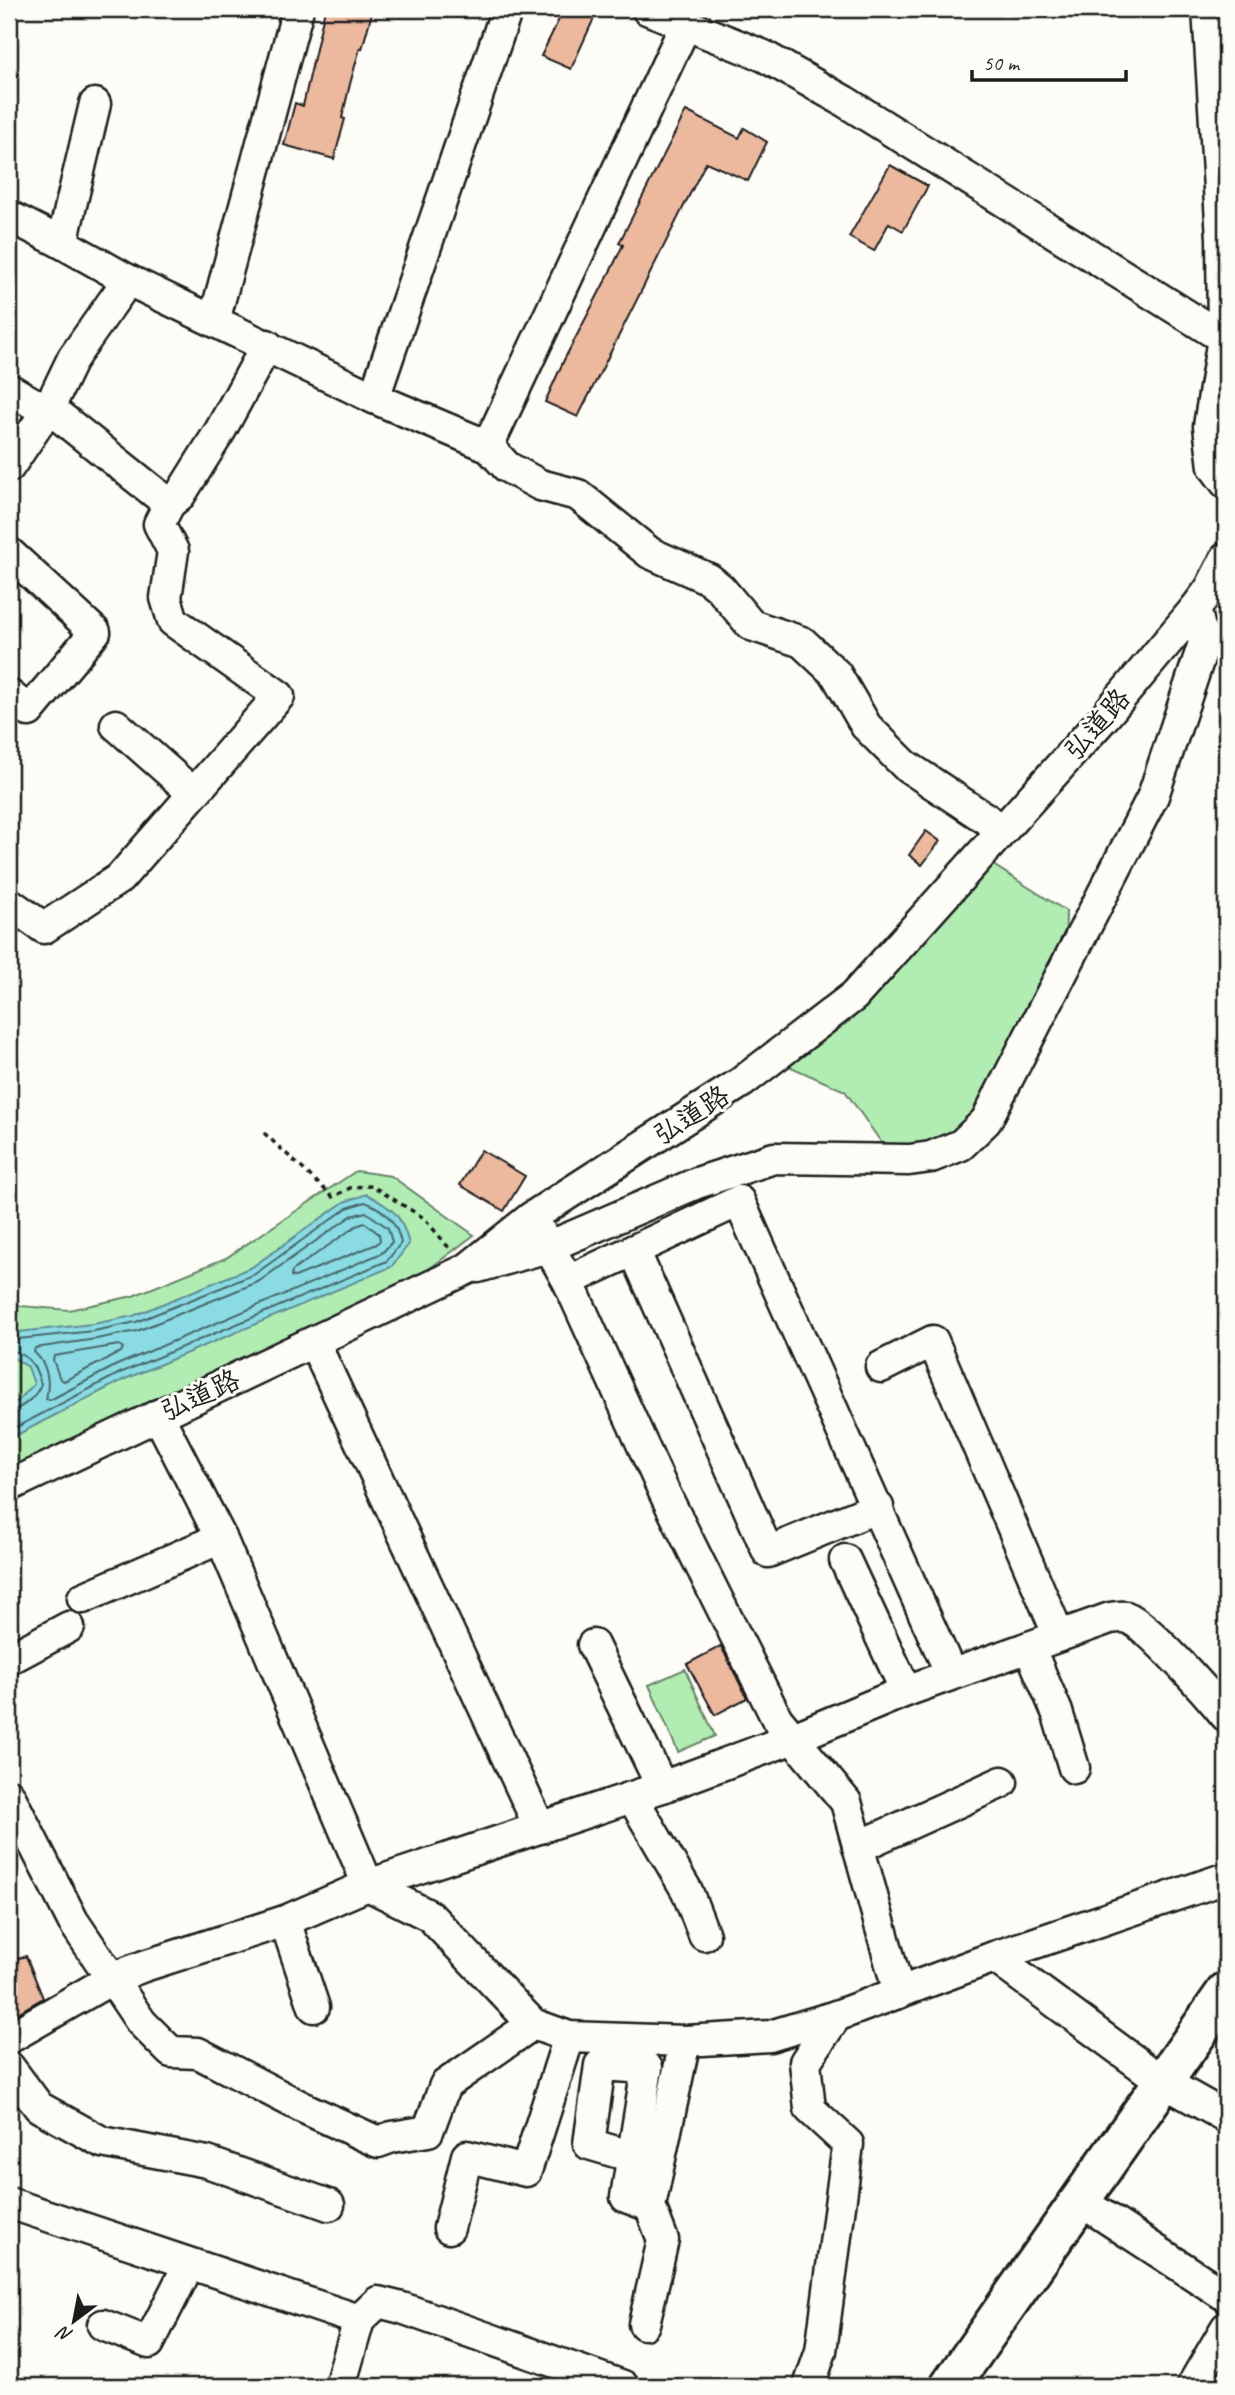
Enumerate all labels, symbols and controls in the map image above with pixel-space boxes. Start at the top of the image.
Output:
scale bar [972,38,1126,82]
text: 50 m [983,50,1021,76]
street label: 弘道路 [1056,681,1138,767]
street label: 弘道路 [646,1077,736,1153]
street label: 弘道路 [155,1361,245,1429]
north arrow [38,2286,108,2356]
text: N [51,2320,77,2348]

